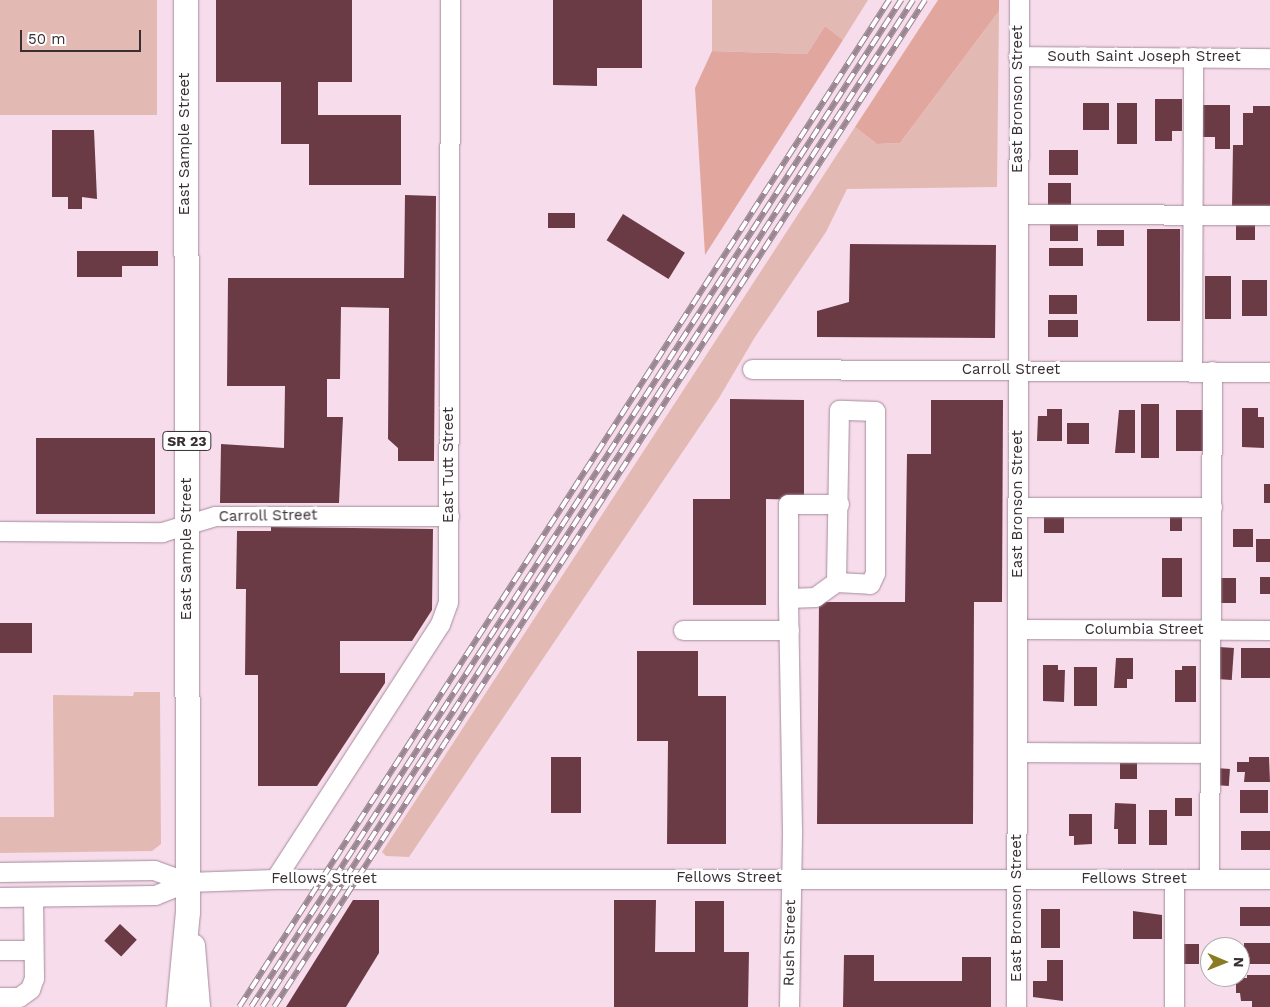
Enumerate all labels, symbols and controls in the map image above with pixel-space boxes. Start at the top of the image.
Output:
scale bar [22,20,144,52]
street label: East Bronson Street [1009,25,1027,173]
text: 50 m [28,30,65,48]
street label: South Saint Joseph Street [1047,48,1241,66]
street label: East Sample Street [176,73,194,215]
street label: Carroll Street [961,361,1061,379]
street label: East Tutt Street [440,407,458,523]
road number: SR 23 [162,430,212,452]
street label: East Bronson Street [1009,430,1027,578]
street label: East Sample Street [178,478,196,620]
street label: Carroll Street [218,506,318,526]
street label: Columbia Street [1084,621,1204,639]
street label: East Bronson Street [1008,834,1026,982]
street label: Fellows Street [676,869,782,887]
street label: Fellows Street [271,870,377,888]
street label: Fellows Street [1081,870,1187,888]
street label: Rush Street [780,900,800,986]
north arrow [1200,937,1250,987]
text: N [1231,957,1247,968]

